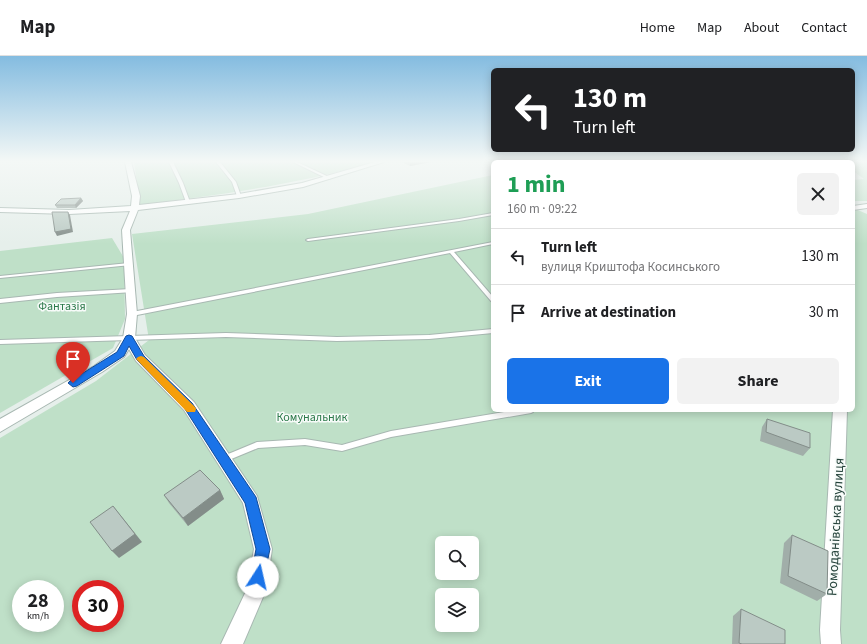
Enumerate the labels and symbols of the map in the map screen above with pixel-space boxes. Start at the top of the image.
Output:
park label: Фантазія [38,298,86,315]
pin [56,342,90,383]
park label: Комунальник [276,409,348,426]
street label: Ромоданівська вулиця [822,457,850,597]
position arrow [237,556,279,598]
speed limit sign: 30 [72,580,124,632]

